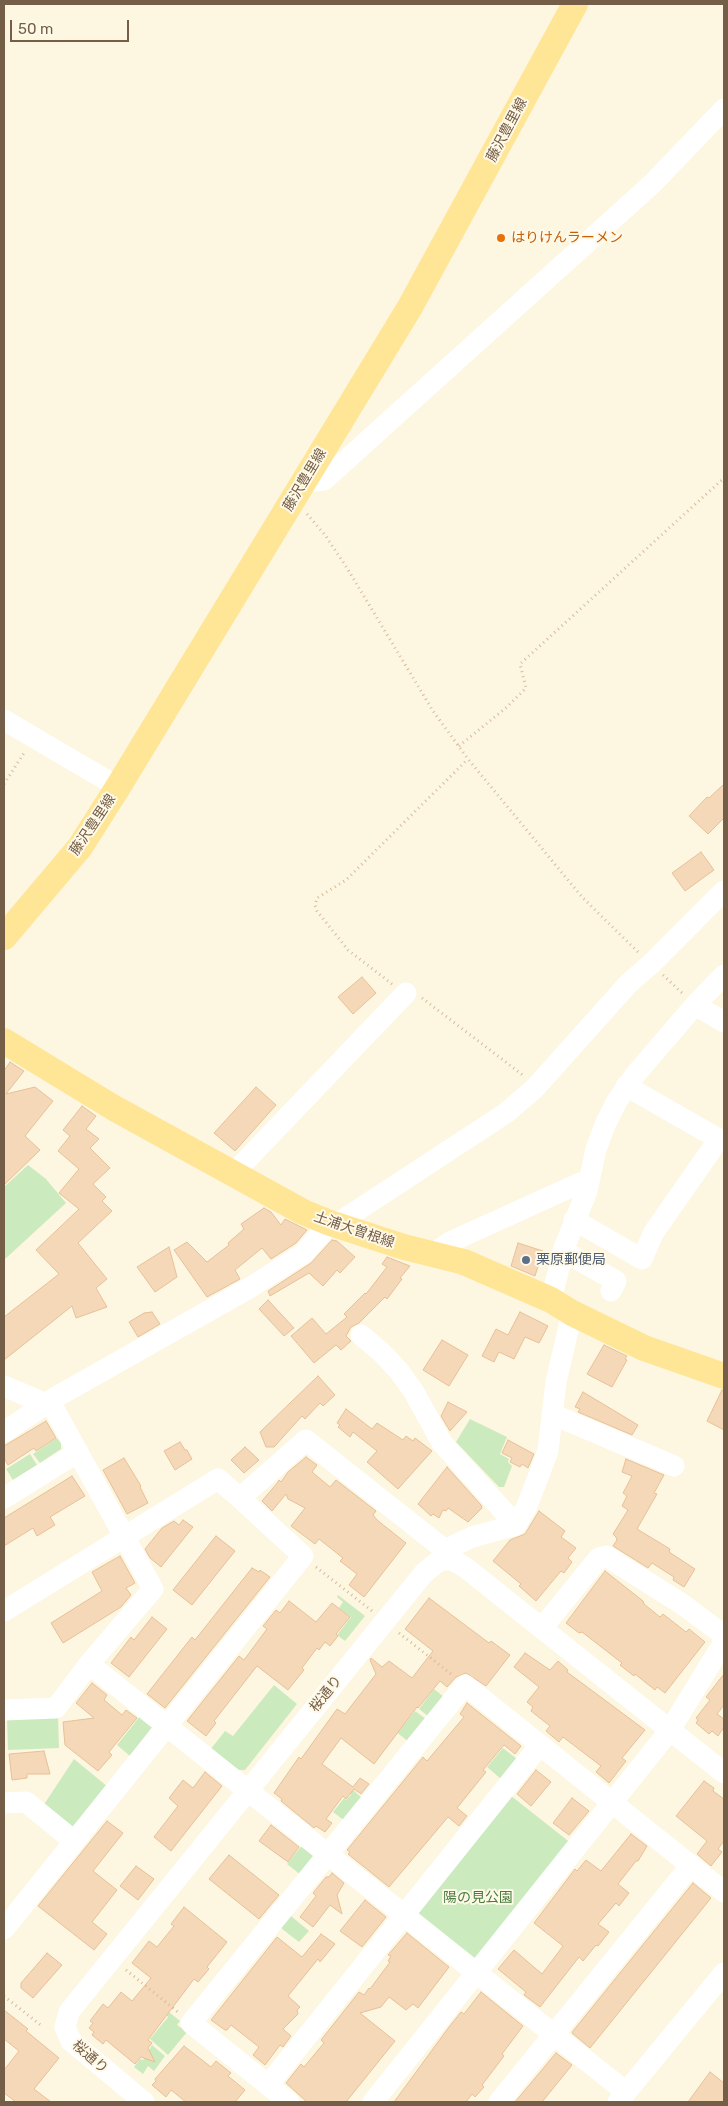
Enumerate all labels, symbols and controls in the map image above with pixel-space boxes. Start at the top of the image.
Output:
scale bar [12,10,131,42]
text: 50 m [18,20,53,38]
street label: 藤沢豊里線 [483,95,531,165]
place label: はりけんラーメン [511,230,623,246]
marker: はりけんラーメン [495,232,507,244]
street label: 藤沢豊里線 [280,446,330,514]
street label: 藤沢豊里線 [66,791,120,859]
street label: 土浦大曽根線 [312,1208,396,1252]
place label: 栗原郵便局 [536,1252,606,1268]
marker: 栗原郵便局 [520,1254,532,1266]
street label: 桜通り [306,1672,346,1716]
park label: 陽の見公園 [443,1890,513,1906]
street label: 桜通り [69,2037,111,2077]

